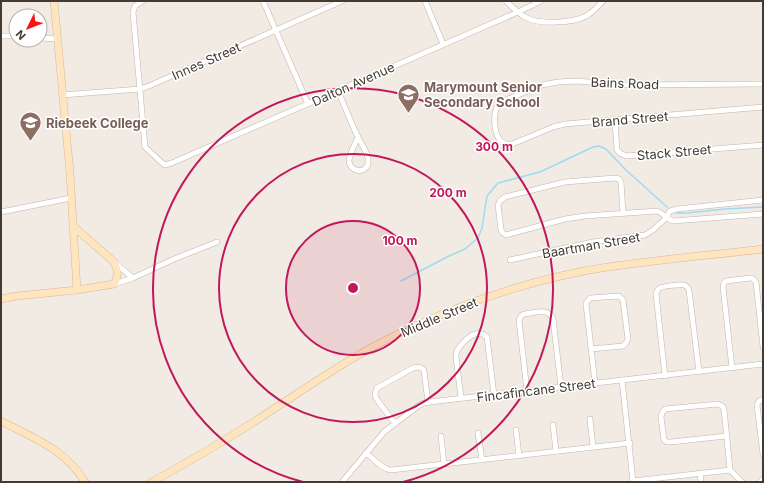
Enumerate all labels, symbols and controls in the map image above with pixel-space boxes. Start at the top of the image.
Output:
north arrow [8,8,48,48]
text: N [13,27,29,43]
street label: Innes Street [169,39,243,83]
street label: Dalton Avenue [309,59,397,109]
street label: Bains Road [590,74,660,92]
place label: Marymount Senior Secondary School [424,79,543,110]
school or university icon: Marymount Senior Secondary School [396,81,422,114]
street label: Brand Street [591,108,669,130]
school or university icon: Riebeek College [17,110,43,143]
place label: Riebeek College [46,115,149,131]
text: 300 m [475,139,513,154]
street label: Stack Street [636,141,712,163]
text: 200 m [429,185,467,200]
street label: Baartman Street [541,229,641,261]
text: 100 m [382,233,418,248]
centre of rings [346,281,360,295]
street label: Middle Street [398,294,480,340]
street label: Fincafincane Street [476,375,596,405]

